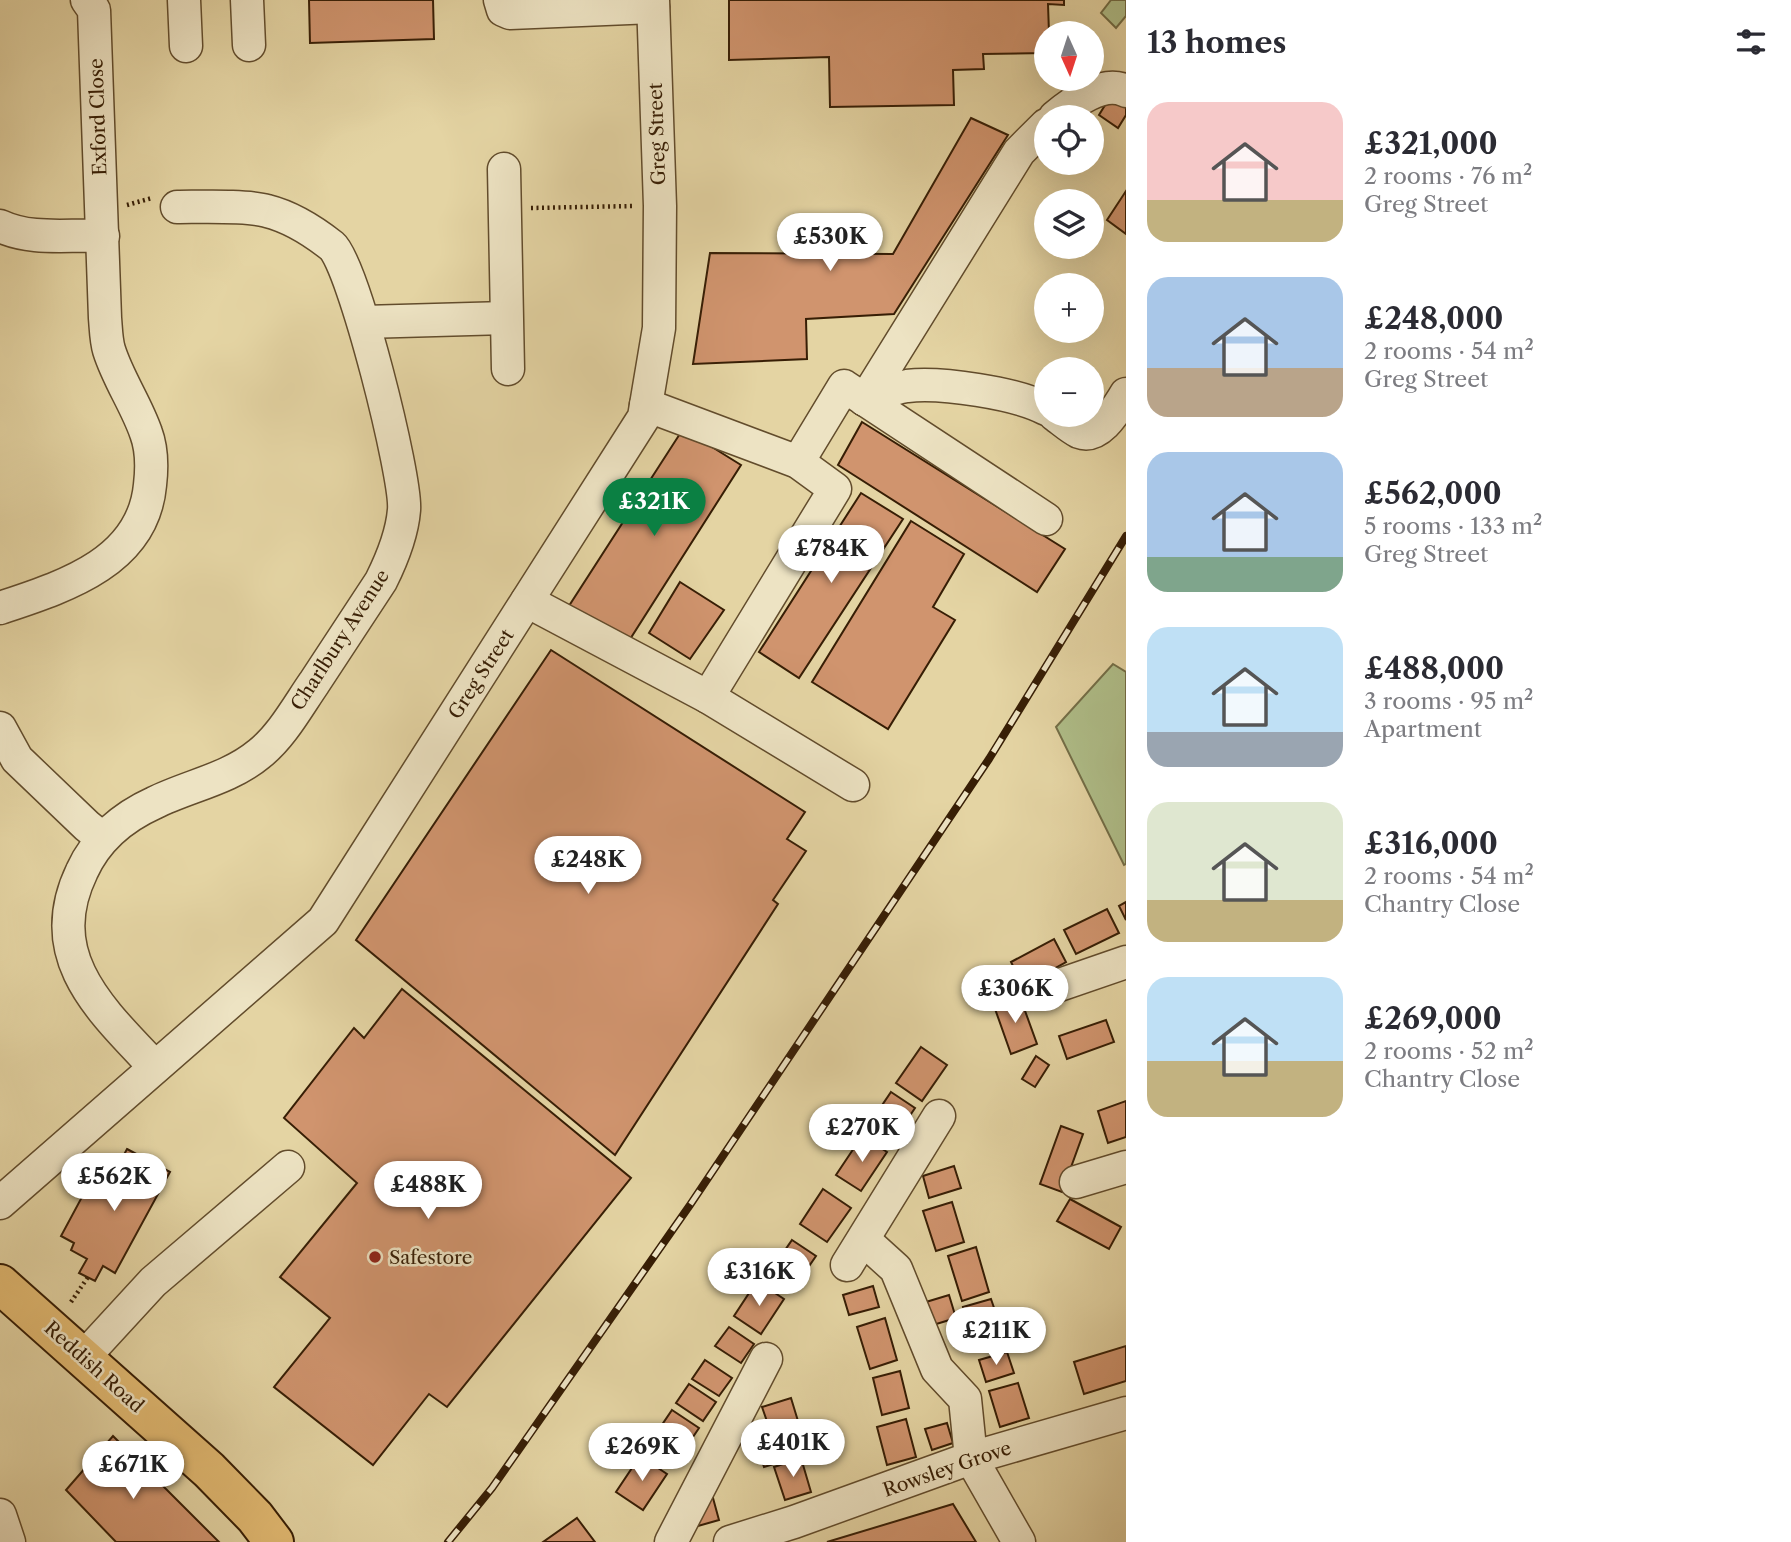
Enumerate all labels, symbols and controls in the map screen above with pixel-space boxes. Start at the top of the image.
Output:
north arrow [1034,21,1104,91]
map controls [1034,21,1104,427]
icon: filters [1732,23,1770,61]
text: 13 homes [1147,24,1286,61]
street label: Exford Close [84,58,112,176]
street label: Greg Street [644,82,670,186]
button: locate [1034,105,1104,175]
text: £321,000 [1364,125,1498,162]
icon: home [1203,130,1287,214]
text: 2 rooms · 76 m² [1364,162,1532,190]
button: layers [1034,189,1104,259]
text: Greg Street [1364,190,1488,218]
pin: £530K [781,214,879,273]
text: £530K [793,222,867,250]
button: + [1034,273,1104,343]
text: £248,000 [1364,300,1503,337]
icon: home [1203,305,1287,389]
text: 2 rooms · 54 m² [1364,337,1534,365]
button: − [1034,357,1104,427]
text: Greg Street [1364,365,1488,393]
text: £562,000 [1364,475,1502,512]
pin: £321K [605,478,703,538]
icon: home [1203,480,1287,564]
text: £321K [619,487,689,515]
text: 5 rooms · 133 m² [1364,512,1542,540]
pin: £784K [782,526,880,585]
text: £784K [794,534,868,562]
text: Greg Street [1364,540,1488,568]
street label: Charlbury Avenue [286,565,394,715]
street label: Greg Street [443,624,519,723]
text: £488,000 [1364,650,1504,687]
icon: home [1203,655,1287,739]
text: 3 rooms · 95 m² [1364,687,1533,715]
text: Apartment [1364,715,1482,743]
text: £316,000 [1364,825,1498,862]
icon: home [1203,830,1287,914]
pin: £248K [539,836,637,896]
text: £248K [550,845,626,873]
text: 2 rooms · 54 m² [1364,862,1534,890]
text: Chantry Close [1364,890,1520,918]
pin: £306K [966,965,1064,1025]
text: £306K [977,974,1053,1002]
text: £269,000 [1364,1000,1502,1037]
icon: home [1203,1005,1287,1089]
text: 2 rooms · 52 m² [1364,1037,1534,1065]
text: Chantry Close [1364,1065,1520,1093]
pin: £270K [813,1104,911,1164]
text: £270K [825,1113,899,1141]
pin: £562K [65,1154,163,1213]
text: £562K [77,1162,151,1190]
pin: £488K [379,1162,477,1221]
text: £488K [390,1170,466,1198]
place label: Safestore [389,1246,472,1269]
pin: £316K [710,1248,808,1308]
marker: Safestore [367,1249,383,1265]
text: £316K [724,1257,794,1285]
pin: £211K [947,1308,1045,1367]
street label: Reddish Road [40,1316,149,1418]
text: £211K [962,1316,1030,1344]
pin: £401K [744,1420,842,1479]
pin: £269K [593,1424,691,1483]
text: £401K [757,1428,829,1456]
text: £269K [605,1432,679,1460]
street label: Rowsley Grove [880,1436,1014,1502]
pin: £671K [84,1442,182,1501]
text: £671K [98,1450,168,1478]

